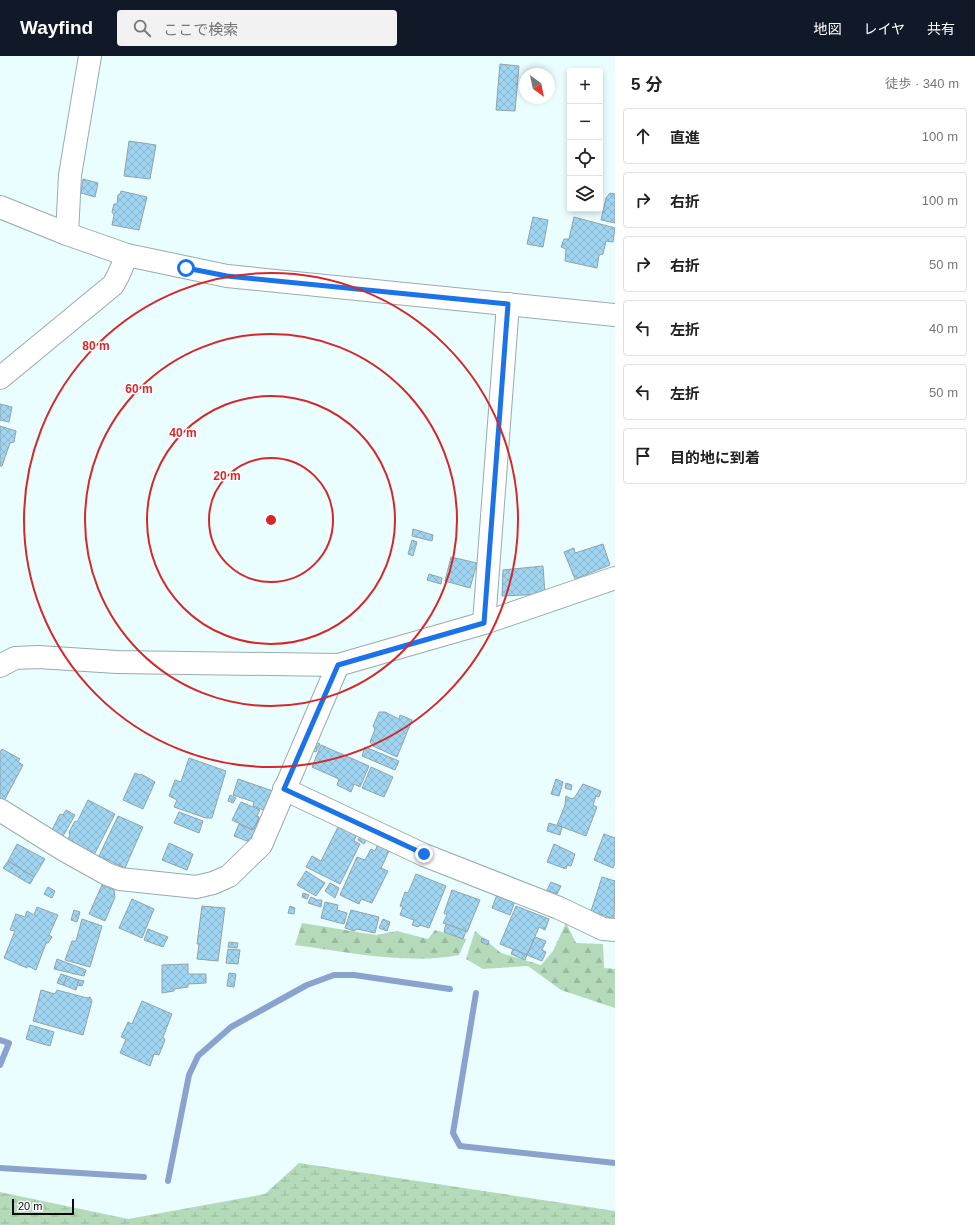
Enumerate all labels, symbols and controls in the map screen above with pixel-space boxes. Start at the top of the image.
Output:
search box [117,10,397,46]
text: Wayfind [20,17,93,38]
icon: search [131,17,153,39]
text: ここで検索 [163,21,238,38]
text: 地図 [813,21,841,37]
text: レイヤ [863,21,905,37]
text: 共有 [927,21,955,37]
north arrow [519,68,555,104]
map controls [567,68,603,212]
button: + [567,68,603,104]
text: 5 分 [631,75,662,94]
text: 徒歩 · 340 m [885,76,959,91]
button: − [567,104,603,140]
icon: ahead [632,125,654,147]
text: 直進 [670,129,700,146]
text: 100 m [922,129,958,144]
button: locate [567,140,603,176]
button: layers [567,176,603,212]
icon: right [632,189,654,211]
text: 右折 [670,193,700,210]
text: 100 m [922,193,958,208]
icon: right [632,253,654,275]
text: 右折 [670,257,700,274]
text: 50 m [929,257,958,272]
route start [177,259,195,277]
icon: left [632,317,654,339]
text: 左折 [670,321,700,338]
text: 40 m [929,321,958,336]
text: 80 m [82,339,110,353]
icon: left [632,381,654,403]
text: 60 m [125,382,153,396]
text: 左折 [670,385,700,402]
text: 50 m [929,385,958,400]
text: 40 m [169,426,197,440]
icon: arrive [632,445,654,467]
text: 目的地に到着 [670,449,760,466]
text: 20 m [213,469,241,483]
centre of rings [264,513,278,527]
route end [415,845,433,863]
scale bar [12,1197,74,1216]
text: 20 m [18,1200,42,1212]

